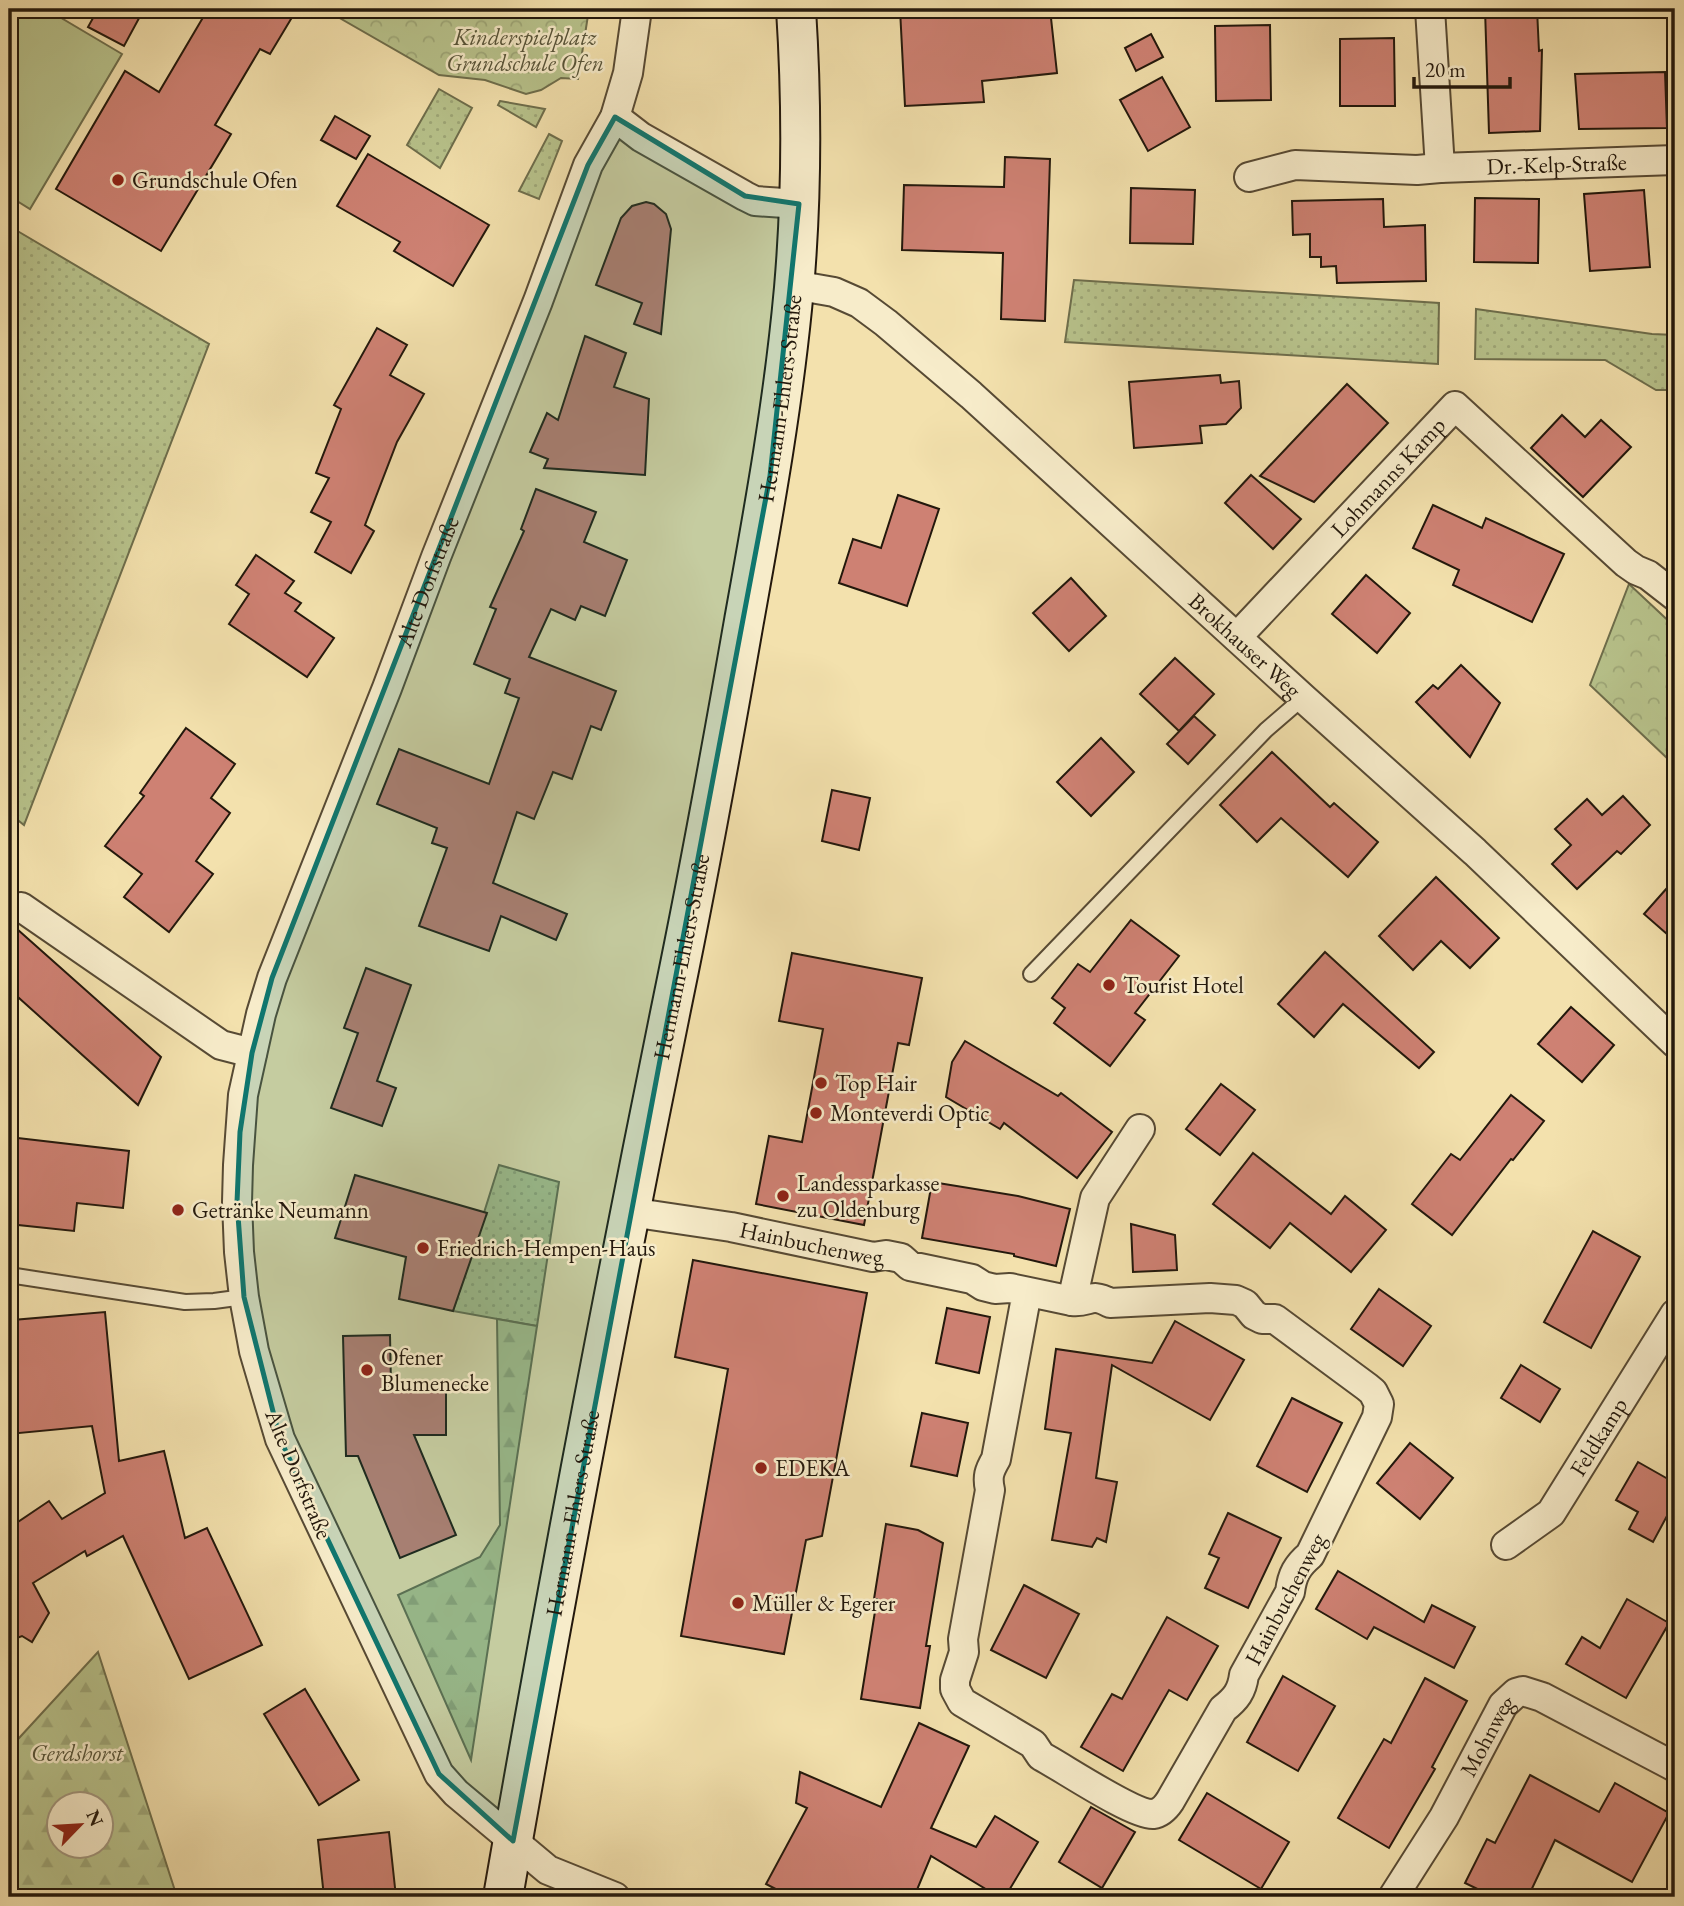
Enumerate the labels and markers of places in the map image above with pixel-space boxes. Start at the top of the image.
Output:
place label: Grundschule Ofen [132,165,298,195]
marker: Grundschule Ofen [110,172,126,188]
place label: Tourist Hotel [1123,970,1244,1000]
marker: Tourist Hotel [1101,977,1117,993]
place label: Top Hair [835,1068,917,1098]
marker: Top Hair [813,1075,829,1091]
place label: Monteverdi Optic [830,1098,990,1128]
marker: Monteverdi Optic [808,1105,824,1121]
place label: Landessparkasse zu Oldenburg [797,1168,939,1224]
marker: Landessparkasse zu Oldenburg [775,1188,791,1204]
place label: Getränke Neumann [192,1195,369,1225]
marker: Getränke Neumann [170,1202,186,1218]
place label: Friedrich-Hempen-Haus [437,1233,656,1263]
marker: Friedrich-Hempen-Haus [415,1240,431,1256]
place label: Ofener Blumenecke [381,1342,489,1398]
marker: Ofener Blumenecke [359,1362,375,1378]
place label: EDEKA [775,1453,851,1483]
marker: EDEKA [753,1460,769,1476]
place label: Müller & Egerer [752,1588,896,1618]
marker: Müller & Egerer [730,1595,746,1611]

